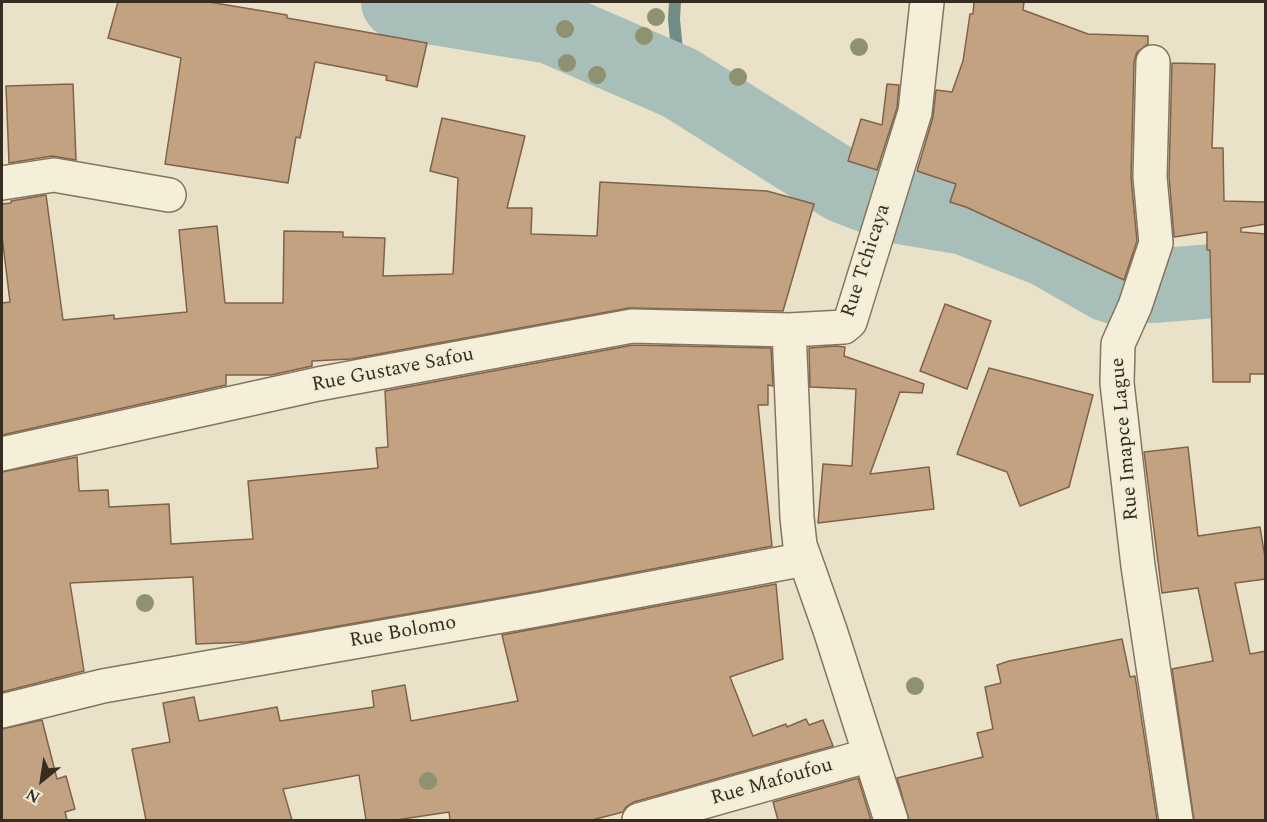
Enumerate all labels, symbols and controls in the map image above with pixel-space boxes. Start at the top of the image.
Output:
street label: Rue Tchicaya [837,201,897,321]
street label: Rue Gustave Safou [310,344,476,398]
street label: Rue Imapce Lague [1107,356,1145,522]
street label: Rue Bolomo [348,612,458,654]
north arrow [12,750,72,810]
street label: Rue Mafoufou [708,754,836,812]
text: N [21,782,45,809]

